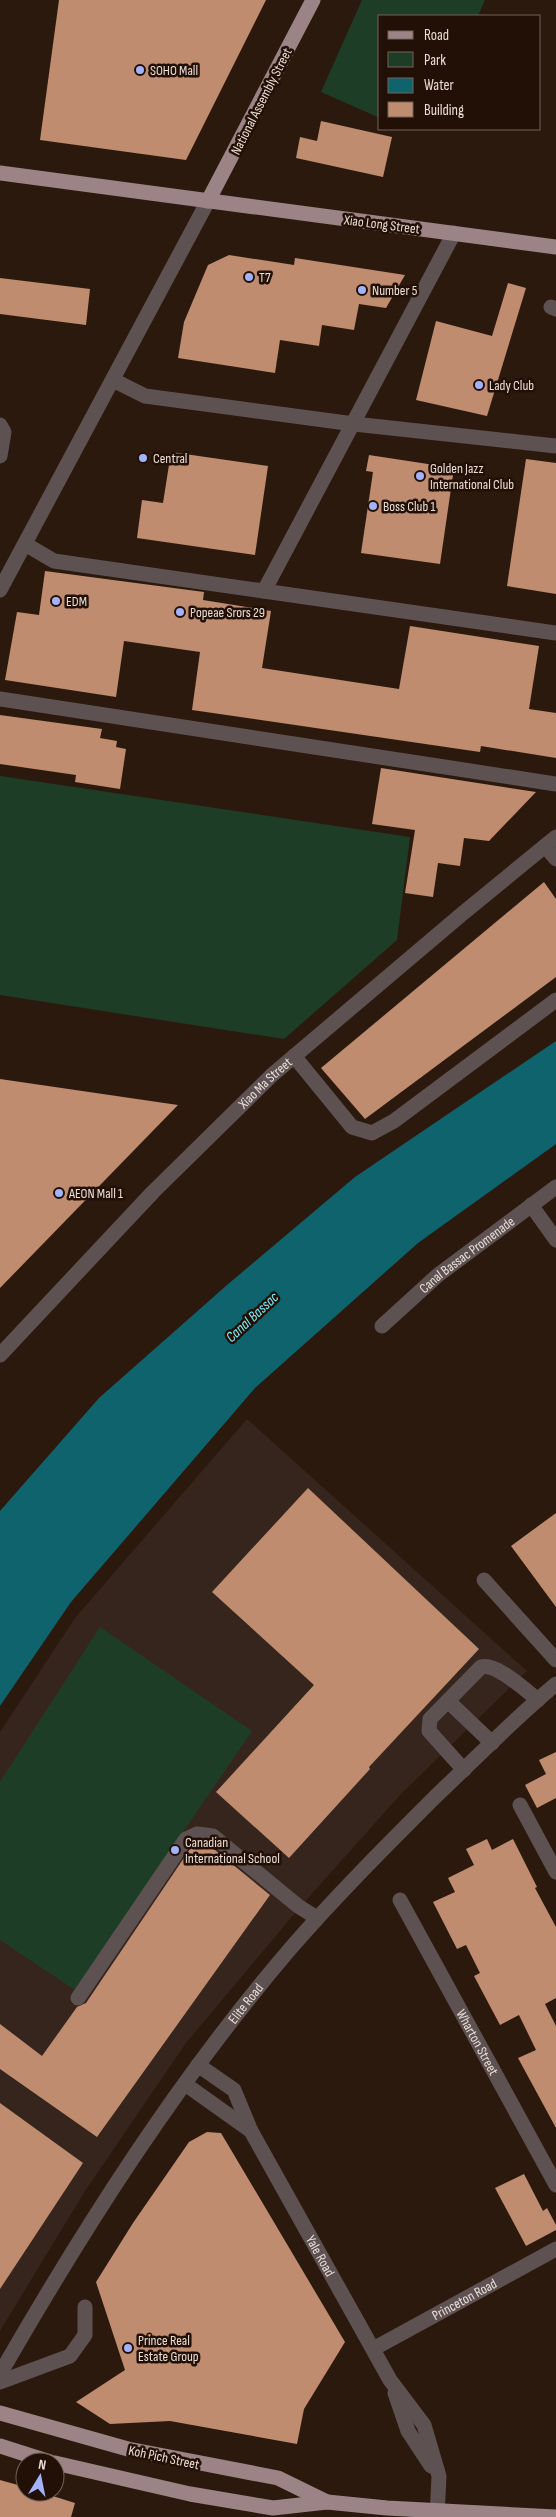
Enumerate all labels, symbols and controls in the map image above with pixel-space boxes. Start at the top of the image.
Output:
legend [378,15,541,130]
text: Road [424,26,449,45]
street label: National Assembly Street [227,45,296,157]
text: Park [424,51,446,70]
place label: SOHO Mall [150,62,198,79]
marker: SOHO Mall [134,64,146,76]
text: Water [424,76,455,95]
text: Building [424,101,464,120]
street label: Xiao Long Street [342,211,421,238]
place label: T7 [259,269,271,286]
marker: T7 [243,271,255,283]
place label: Number 5 [372,282,418,299]
marker: Number 5 [356,284,368,296]
place label: Lady Club [489,377,534,394]
marker: Lady Club [473,379,485,391]
place label: Central [153,450,187,467]
marker: Central [137,452,149,464]
place label: Golden Jazz International Club [430,460,514,493]
marker: Golden Jazz International Club [414,470,426,482]
place label: Boss Club 1 [383,498,435,515]
marker: Boss Club 1 [367,500,379,512]
place label: EDM [66,593,87,610]
marker: EDM [50,595,62,607]
place label: Popeae Srors 29 [190,604,265,621]
marker: Popeae Srors 29 [174,606,186,618]
street label: Xiao Ma Street [234,1054,296,1113]
place label: AEON Mall 1 [68,1185,123,1202]
marker: AEON Mall 1 [53,1187,65,1199]
street label: Canal Bassac Promenade [416,1213,518,1297]
water label: Canal Bassac [222,1288,283,1347]
place label: Canadian International School [185,1834,280,1867]
marker: Canadian International School [169,1844,181,1856]
street label: Elite Road [225,1980,267,2027]
street label: Wharton Street [452,2006,502,2078]
street label: Yale Road [302,2232,338,2280]
street label: Princeton Road [429,2275,500,2324]
place label: Prince Real Estate Group [138,2332,199,2365]
marker: Prince Real Estate Group [122,2342,134,2354]
street label: Koh Pich Street [127,2442,201,2473]
north arrow [15,2452,65,2502]
text: N [37,2456,47,2474]

